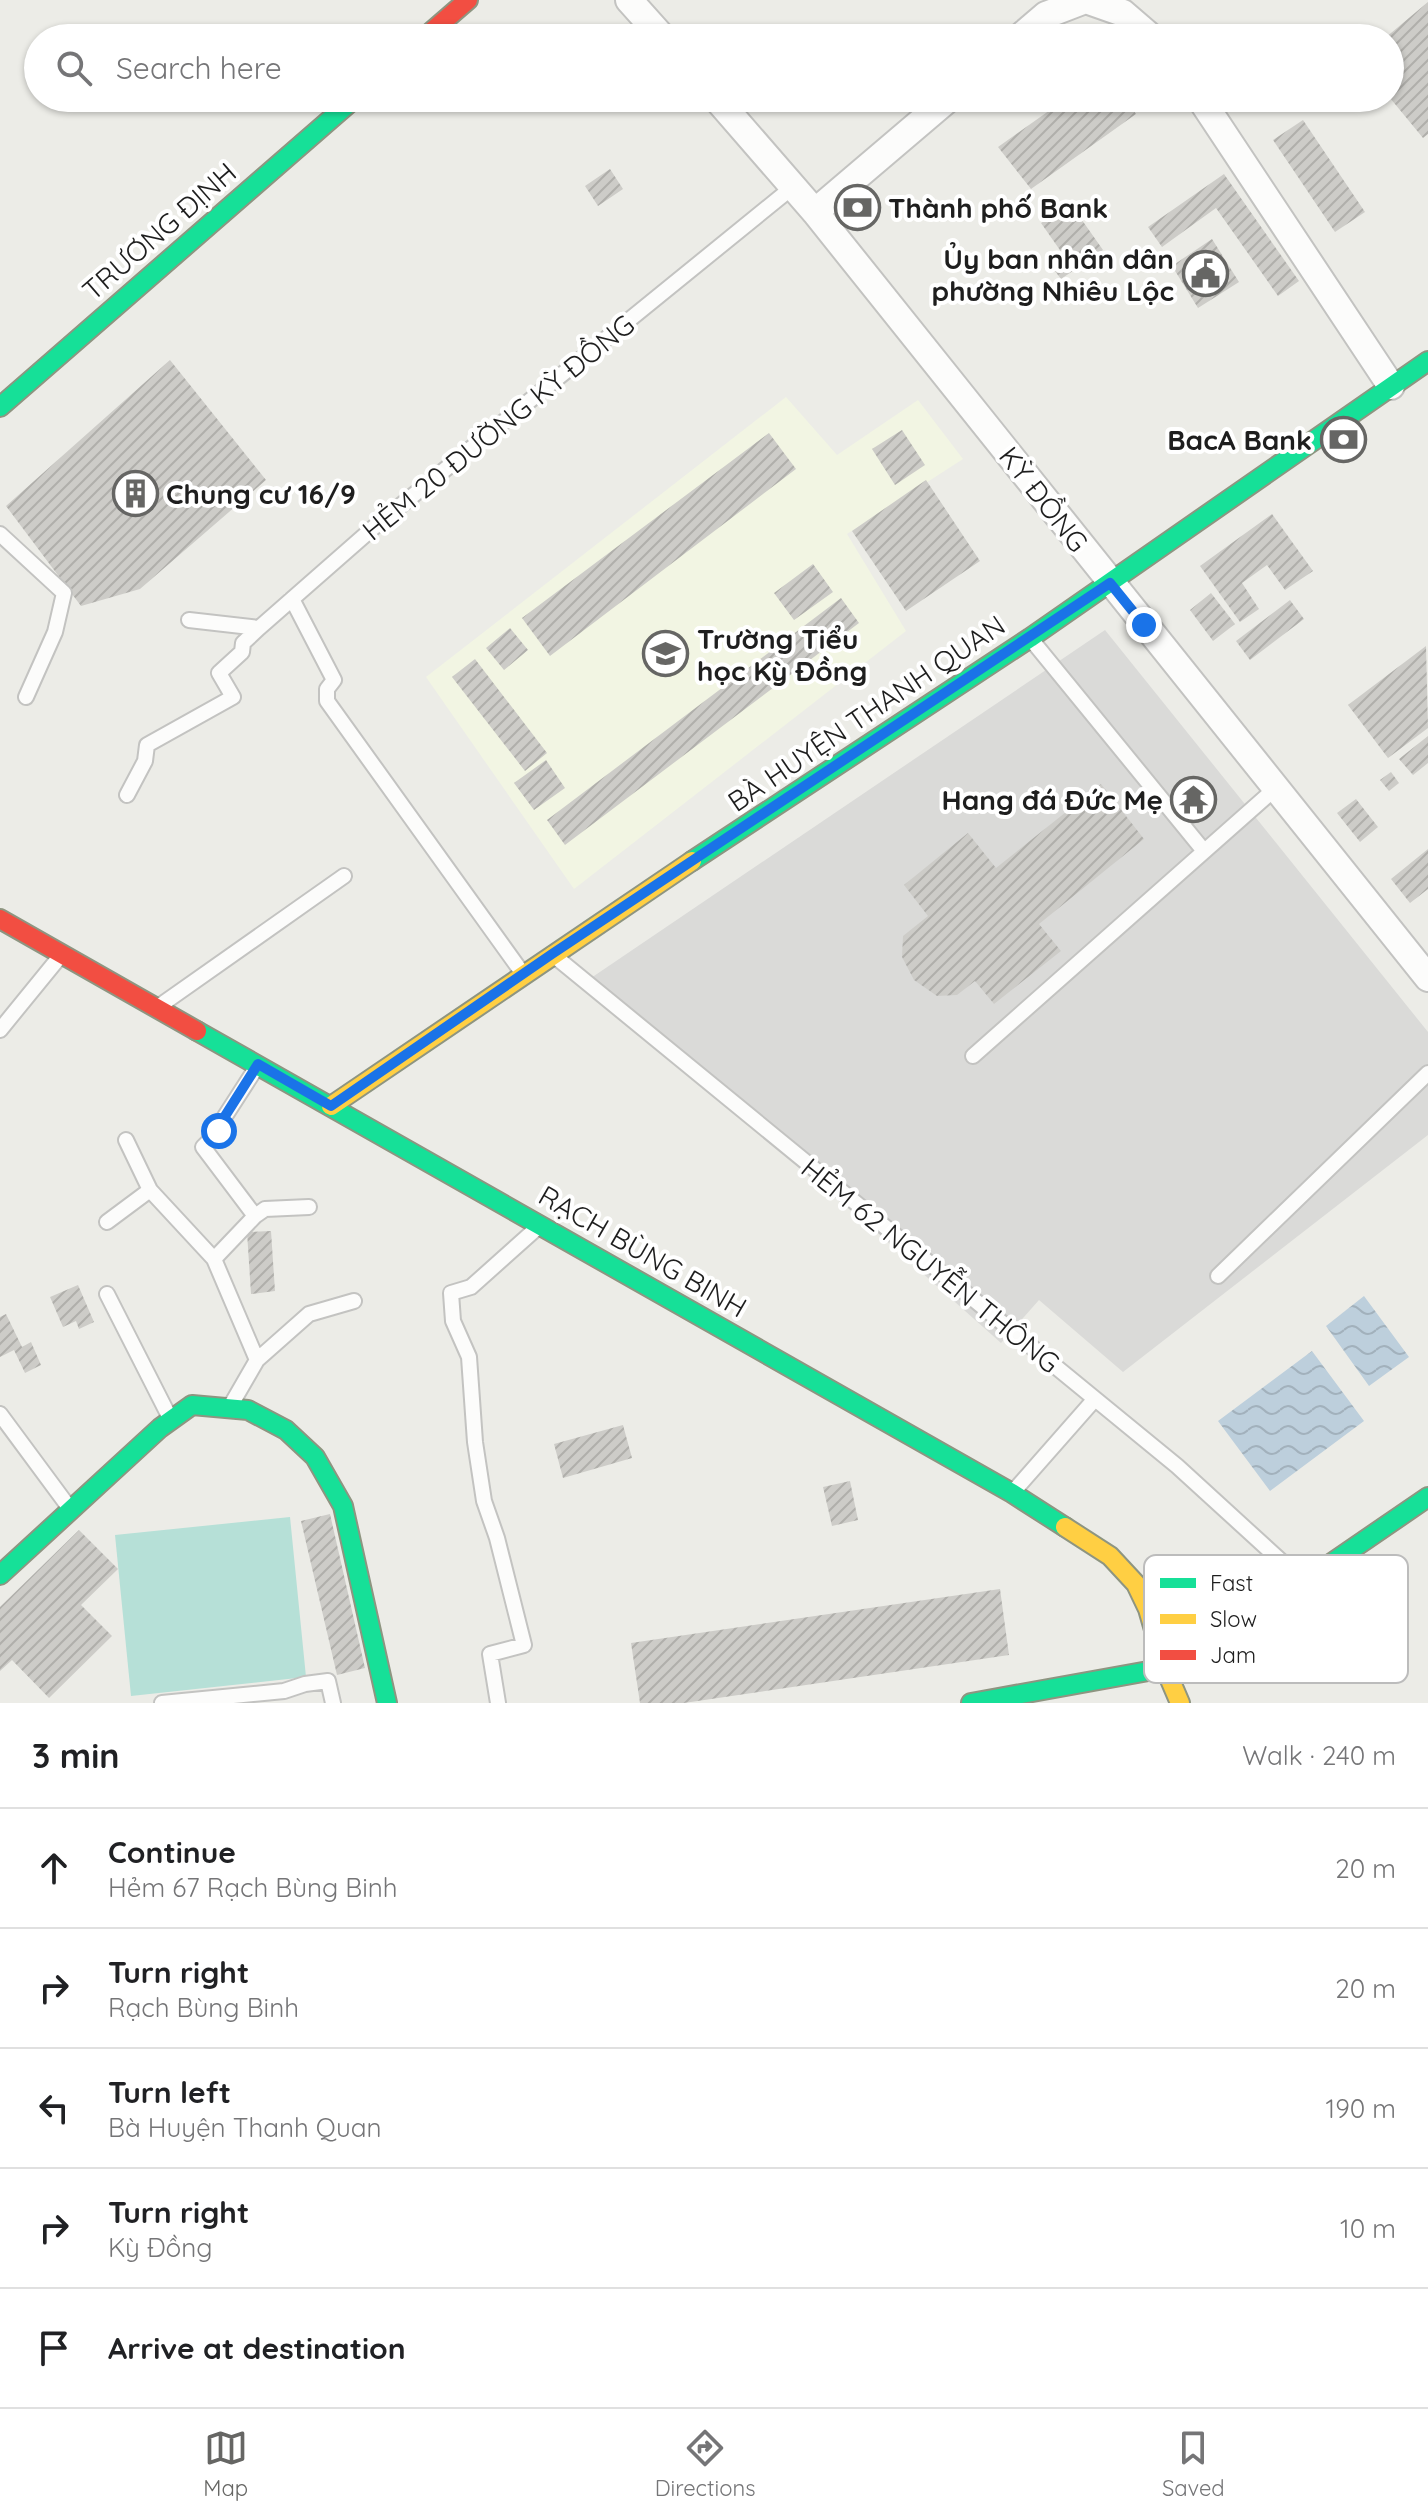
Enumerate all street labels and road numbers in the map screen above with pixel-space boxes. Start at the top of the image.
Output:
street label: TRƯƠNG ĐỊNH [75,155,243,307]
street label: HẺM 20 ĐƯỜNG KỲ ÐỒNG [354,306,641,548]
street label: KỲ ÐỒNG [992,439,1097,559]
street label: BÀ HUYỆN THANH QUAN [721,607,1011,819]
street label: HẺM 62 NGUYỄN THÔNG [795,1148,1069,1380]
street label: RẠCH BÙNG BINH [533,1177,753,1325]

